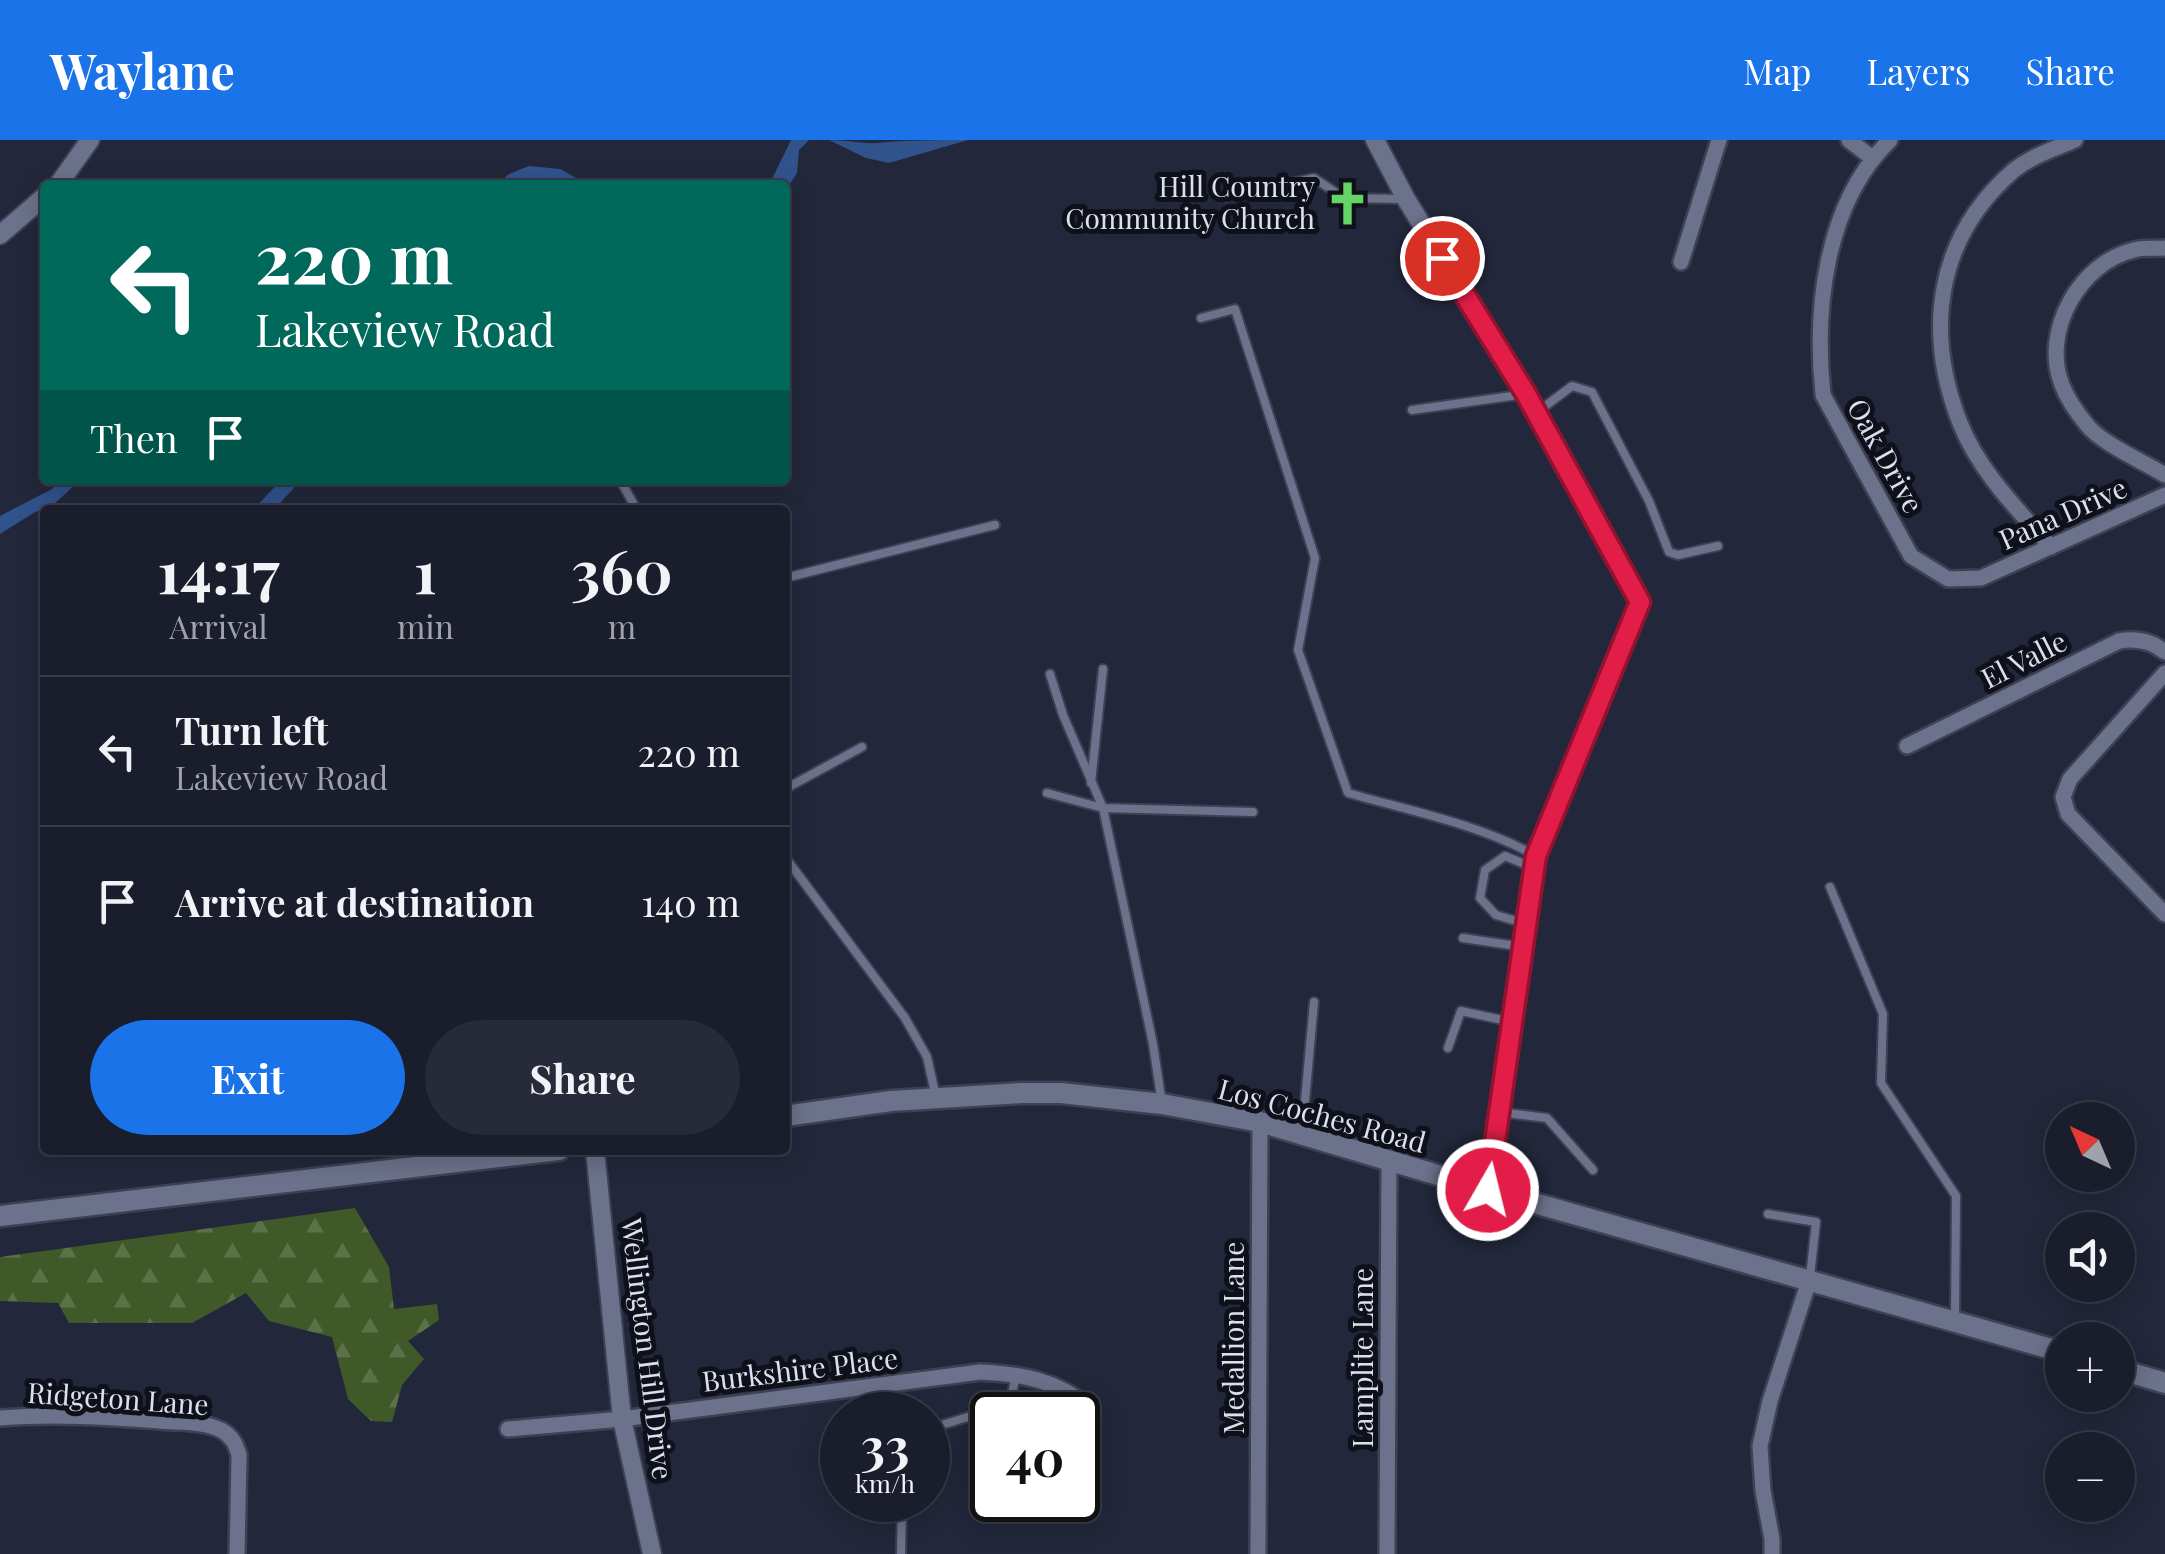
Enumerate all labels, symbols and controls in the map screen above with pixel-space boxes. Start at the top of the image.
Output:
text: Waylane [50,38,235,102]
text: Map [1743,47,1811,94]
text: Layers [1866,47,1971,94]
text: Share [2026,47,2115,94]
place label: Hill Country Community Church [1065,167,1316,236]
church icon: Hill Country Community Church [1324,179,1372,227]
text: 220 m [255,208,453,302]
pin [1400,216,1485,301]
icon: left [90,220,220,350]
icon: arrive [1415,231,1470,286]
text: Lakeview Road [255,298,555,358]
street label: Oak Drive [1840,392,1933,519]
icon: arrive [198,410,253,465]
text: Then [90,412,178,463]
street label: Pana Drive [1993,468,2132,557]
text: 14:17 [157,529,280,609]
text: 1 [414,529,437,609]
text: 360 [571,529,673,609]
text: Arrival [169,604,268,647]
text: min [397,604,454,647]
text: m [608,604,636,647]
street label: El Valle [1974,622,2072,696]
text: Turn left [175,704,328,755]
icon: left [90,724,145,779]
text: 220 m [638,726,740,777]
text: Lakeview Road [175,755,388,798]
icon: arrive [90,874,145,929]
text: Arrive at destination [175,876,534,927]
text: 140 m [641,876,740,927]
button: Exit [90,1020,405,1135]
button: Share [425,1020,740,1135]
street label: Los Coches Road [1215,1069,1430,1160]
north arrow [2045,1102,2135,1192]
map controls [2045,1102,2135,1522]
position arrow [1436,1138,1540,1242]
button: sound [2045,1212,2135,1302]
street label: Wellington Hill Drive [614,1215,683,1482]
street label: Medallion Lane [1214,1242,1251,1434]
street label: Lamplite Lane [1343,1268,1380,1448]
button: + [2045,1322,2135,1412]
street label: Burkshire Place [700,1338,900,1399]
street label: Ridgeton Lane [26,1373,210,1422]
speed limit sign: 40 [970,1392,1100,1522]
text: 33 [861,1411,909,1478]
button: − [2045,1432,2135,1522]
text: km/h [855,1466,915,1499]

